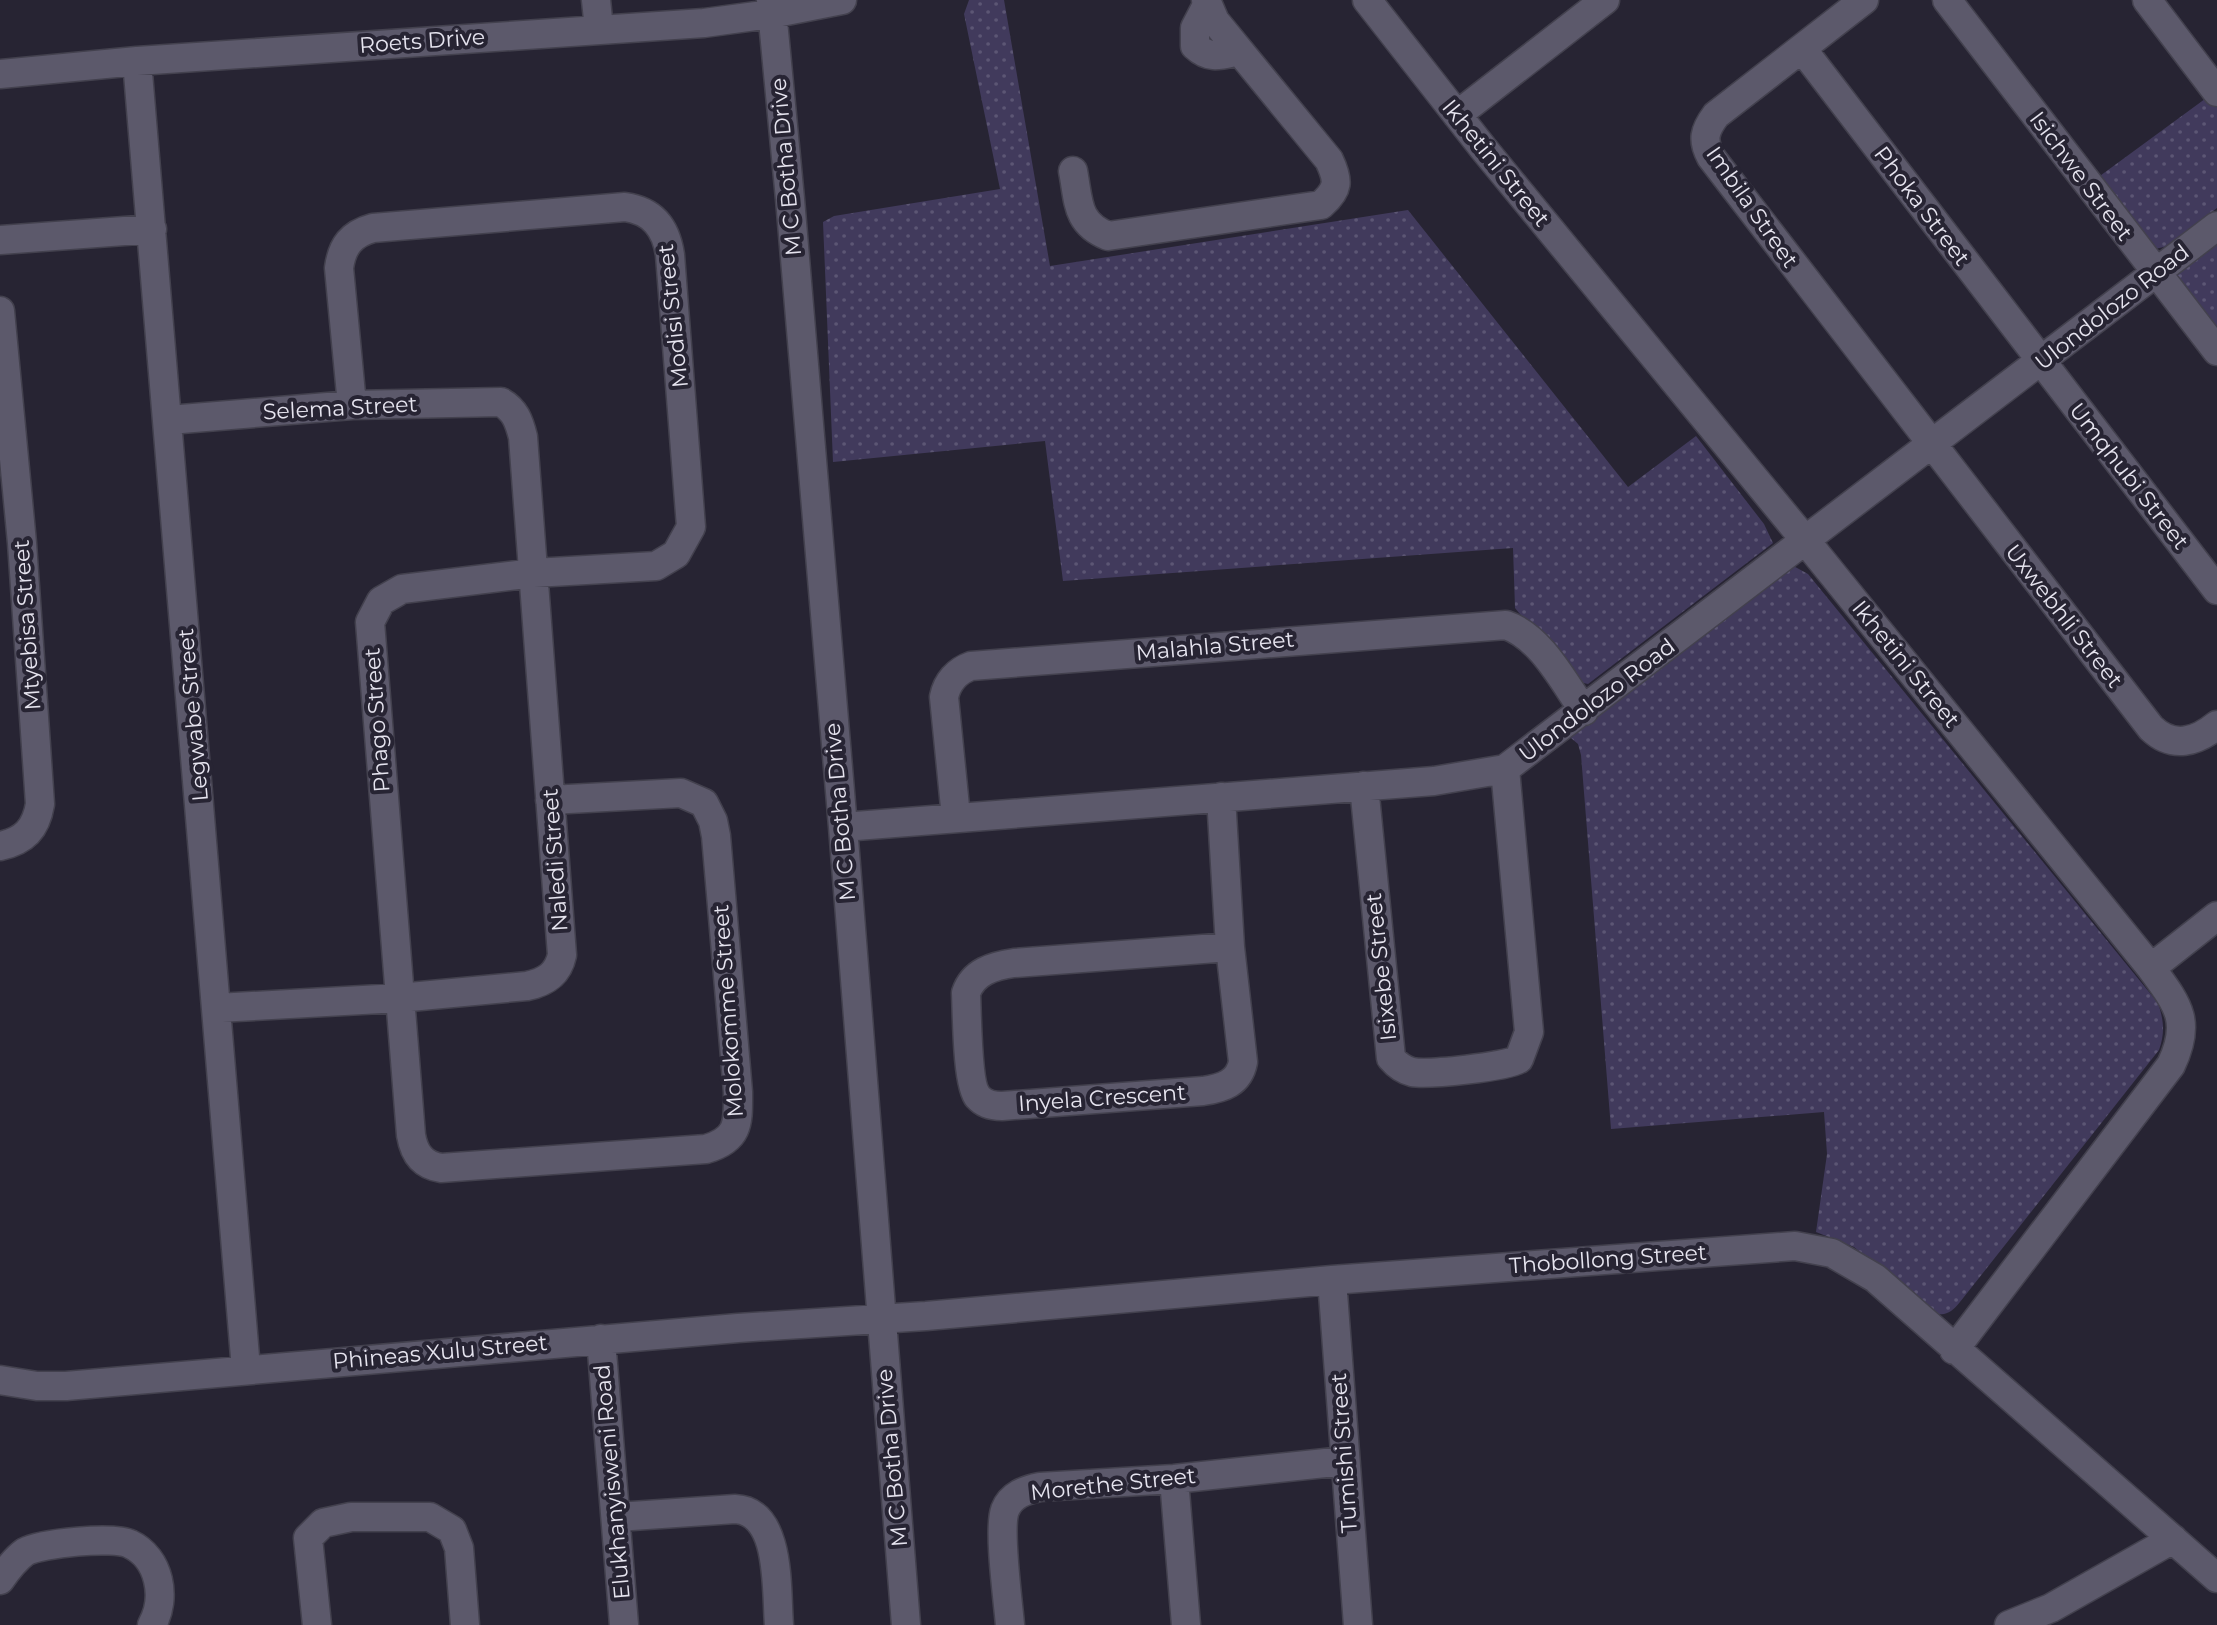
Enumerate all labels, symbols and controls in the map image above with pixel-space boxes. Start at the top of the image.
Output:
street label: Roets Drive [358,23,486,59]
street label: M C Botha Drive [765,77,807,257]
street label: Ikhetini Street [1436,94,1556,232]
street label: Isichwe Street [2024,106,2138,246]
street label: Imbila Street [1700,141,1804,273]
street label: Phoka Street [1868,141,1976,271]
street label: Ulondolozo Road [2029,238,2195,376]
street label: Modisi Street [652,243,694,389]
street label: Selema Street [262,390,418,426]
street label: Umqhubi Street [2063,397,2195,555]
street label: Mtyebisa Street [8,539,46,711]
street label: Uxwebhli Street [2000,539,2128,693]
street label: Ikhetini Street [1846,595,1966,733]
street label: Malahla Street [1135,626,1295,666]
street label: Legwabe Street [172,627,214,803]
street label: Ulondolozo Road [1514,633,1680,767]
street label: Phago Street [358,647,396,793]
street label: M C Botha Drive [819,722,861,902]
street label: Naledi Street [537,788,573,932]
street label: Isixebe Street [1360,892,1402,1042]
street label: Molokomme Street [707,904,749,1118]
street label: Inyela Crescent [1017,1079,1187,1117]
street label: Thobollong Street [1508,1239,1708,1279]
street label: Phineas Xulu Street [331,1329,549,1375]
street label: Elukhanyisweni Road [588,1363,636,1601]
street label: M C Botha Drive [871,1368,913,1548]
street label: Tumishi Street [1325,1372,1363,1534]
street label: Morethe Street [1029,1462,1197,1506]

